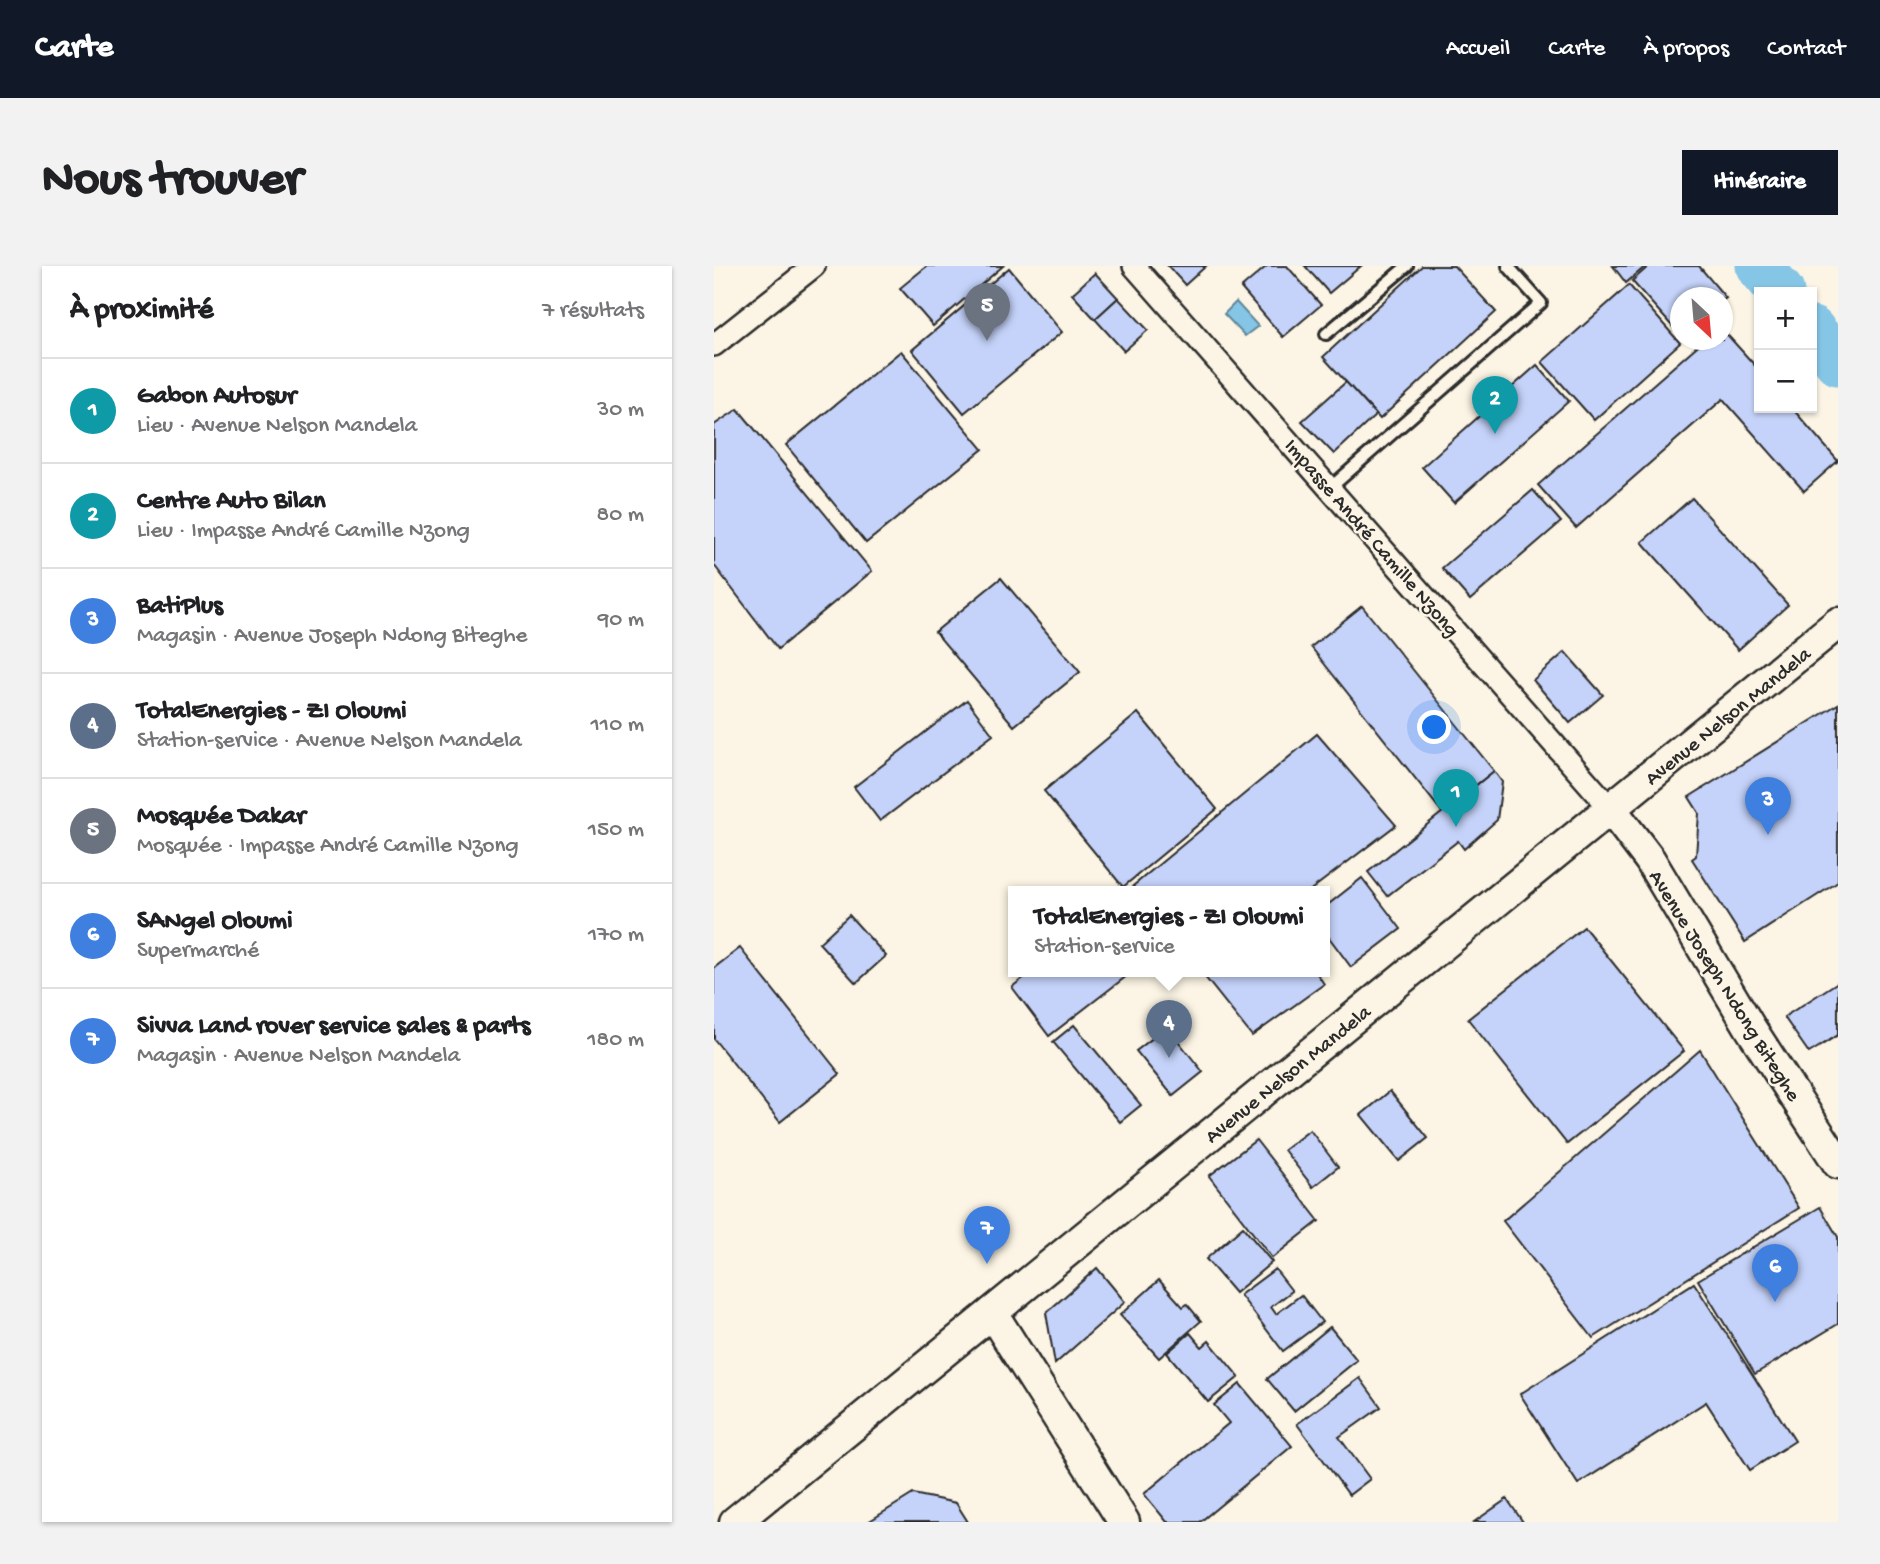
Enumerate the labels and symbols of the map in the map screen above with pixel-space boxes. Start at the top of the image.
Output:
pin: 5 [964,283,1010,341]
north arrow [1670,287,1733,350]
pin: 2 [1472,376,1518,434]
street label: Impasse André Camille Nzong [1277,435,1463,644]
street label: Avenue Nelson Mandela [1641,642,1818,792]
your location [1417,710,1451,744]
pin: 1 [1433,769,1479,827]
pin: 3 [1745,777,1791,835]
street label: Avenue Joseph Ndong Biteghe [1641,867,1805,1108]
pin: 4 [1146,1000,1192,1058]
street label: Avenue Nelson Mandela [1201,1000,1378,1150]
pin: 7 [964,1206,1010,1264]
pin: 6 [1752,1244,1798,1302]

